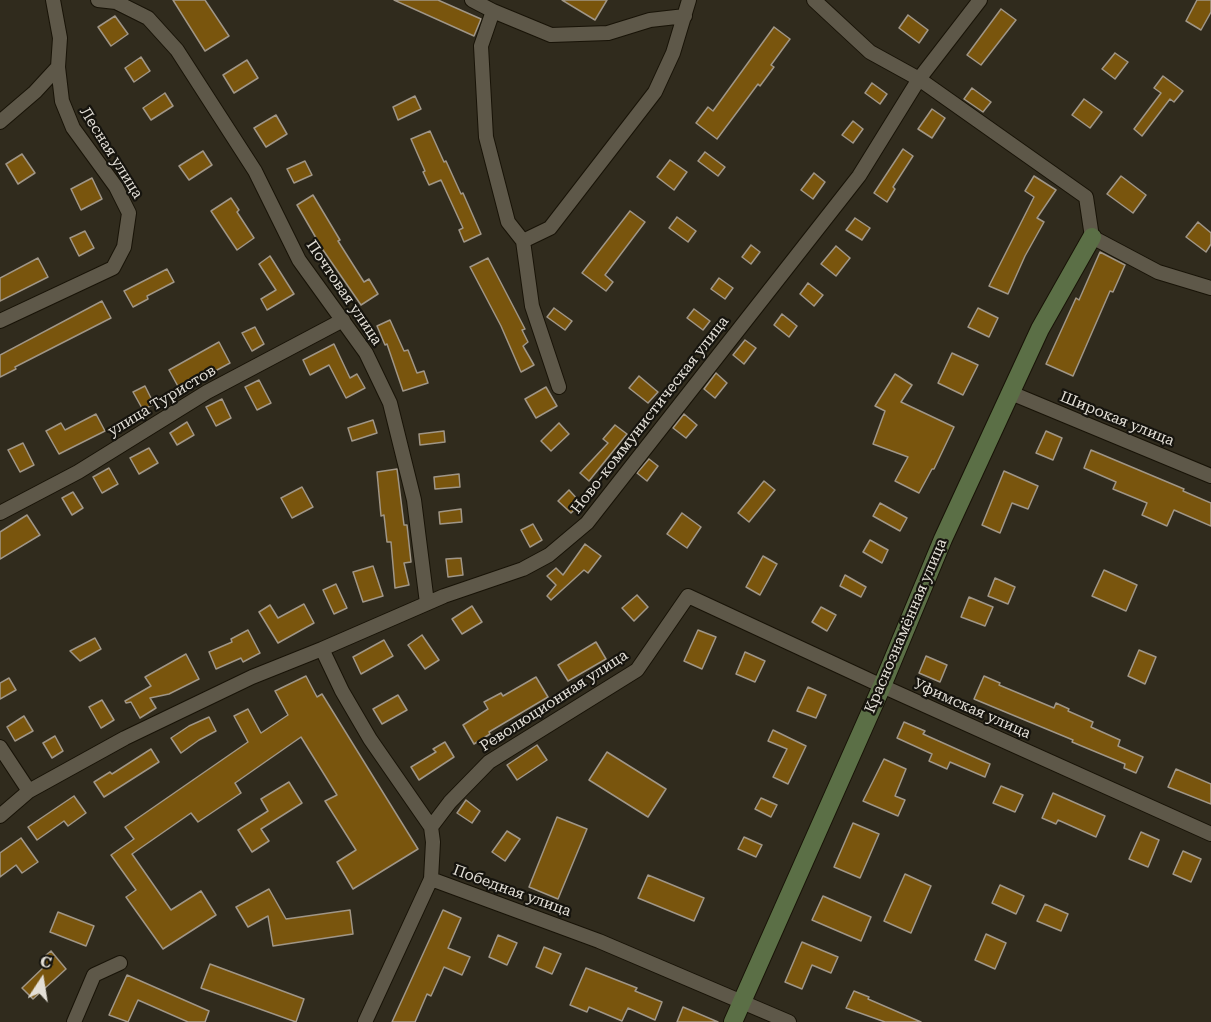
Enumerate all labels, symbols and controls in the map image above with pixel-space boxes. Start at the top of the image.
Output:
street label: Лесная улица [76,104,146,202]
street label: Почтовая улица [302,237,386,349]
street label: Ново-коммунистическая улица [567,313,733,517]
street label: улица Туристов [105,362,219,440]
street label: Широкая улица [1057,388,1177,450]
street label: Краснознамённая улица [861,536,951,716]
street label: Революционная улица [477,646,631,756]
street label: Уфимская улица [911,675,1033,743]
street label: Победная улица [451,861,573,921]
north arrow [12,950,72,1010]
text: С [38,951,53,972]

